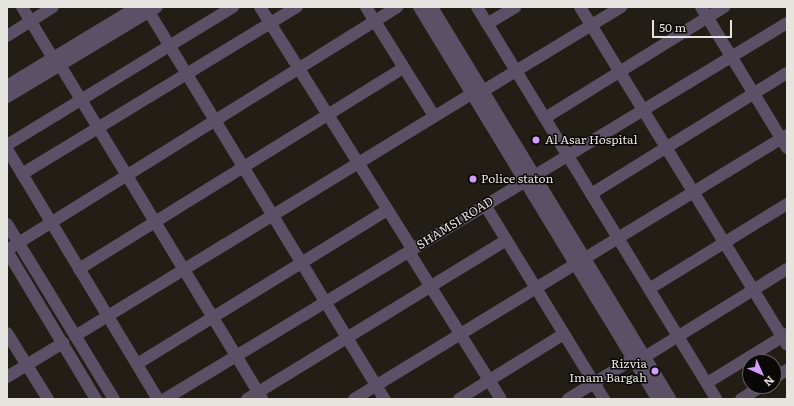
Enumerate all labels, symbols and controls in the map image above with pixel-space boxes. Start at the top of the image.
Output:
scale bar [654,12,734,38]
text: 50 m [659,18,686,36]
place label: Al Asar Hospital [545,133,637,147]
marker: Al Asar Hospital [530,134,542,146]
place label: Police staton [481,172,553,186]
marker: Police staton [468,174,478,184]
street label: SHAMSI ROAD [414,194,496,252]
north arrow [742,354,782,394]
place label: Rizvia Imam Bargah [569,357,647,385]
marker: Rizvia Imam Bargah [650,366,660,376]
text: N [761,373,779,391]

